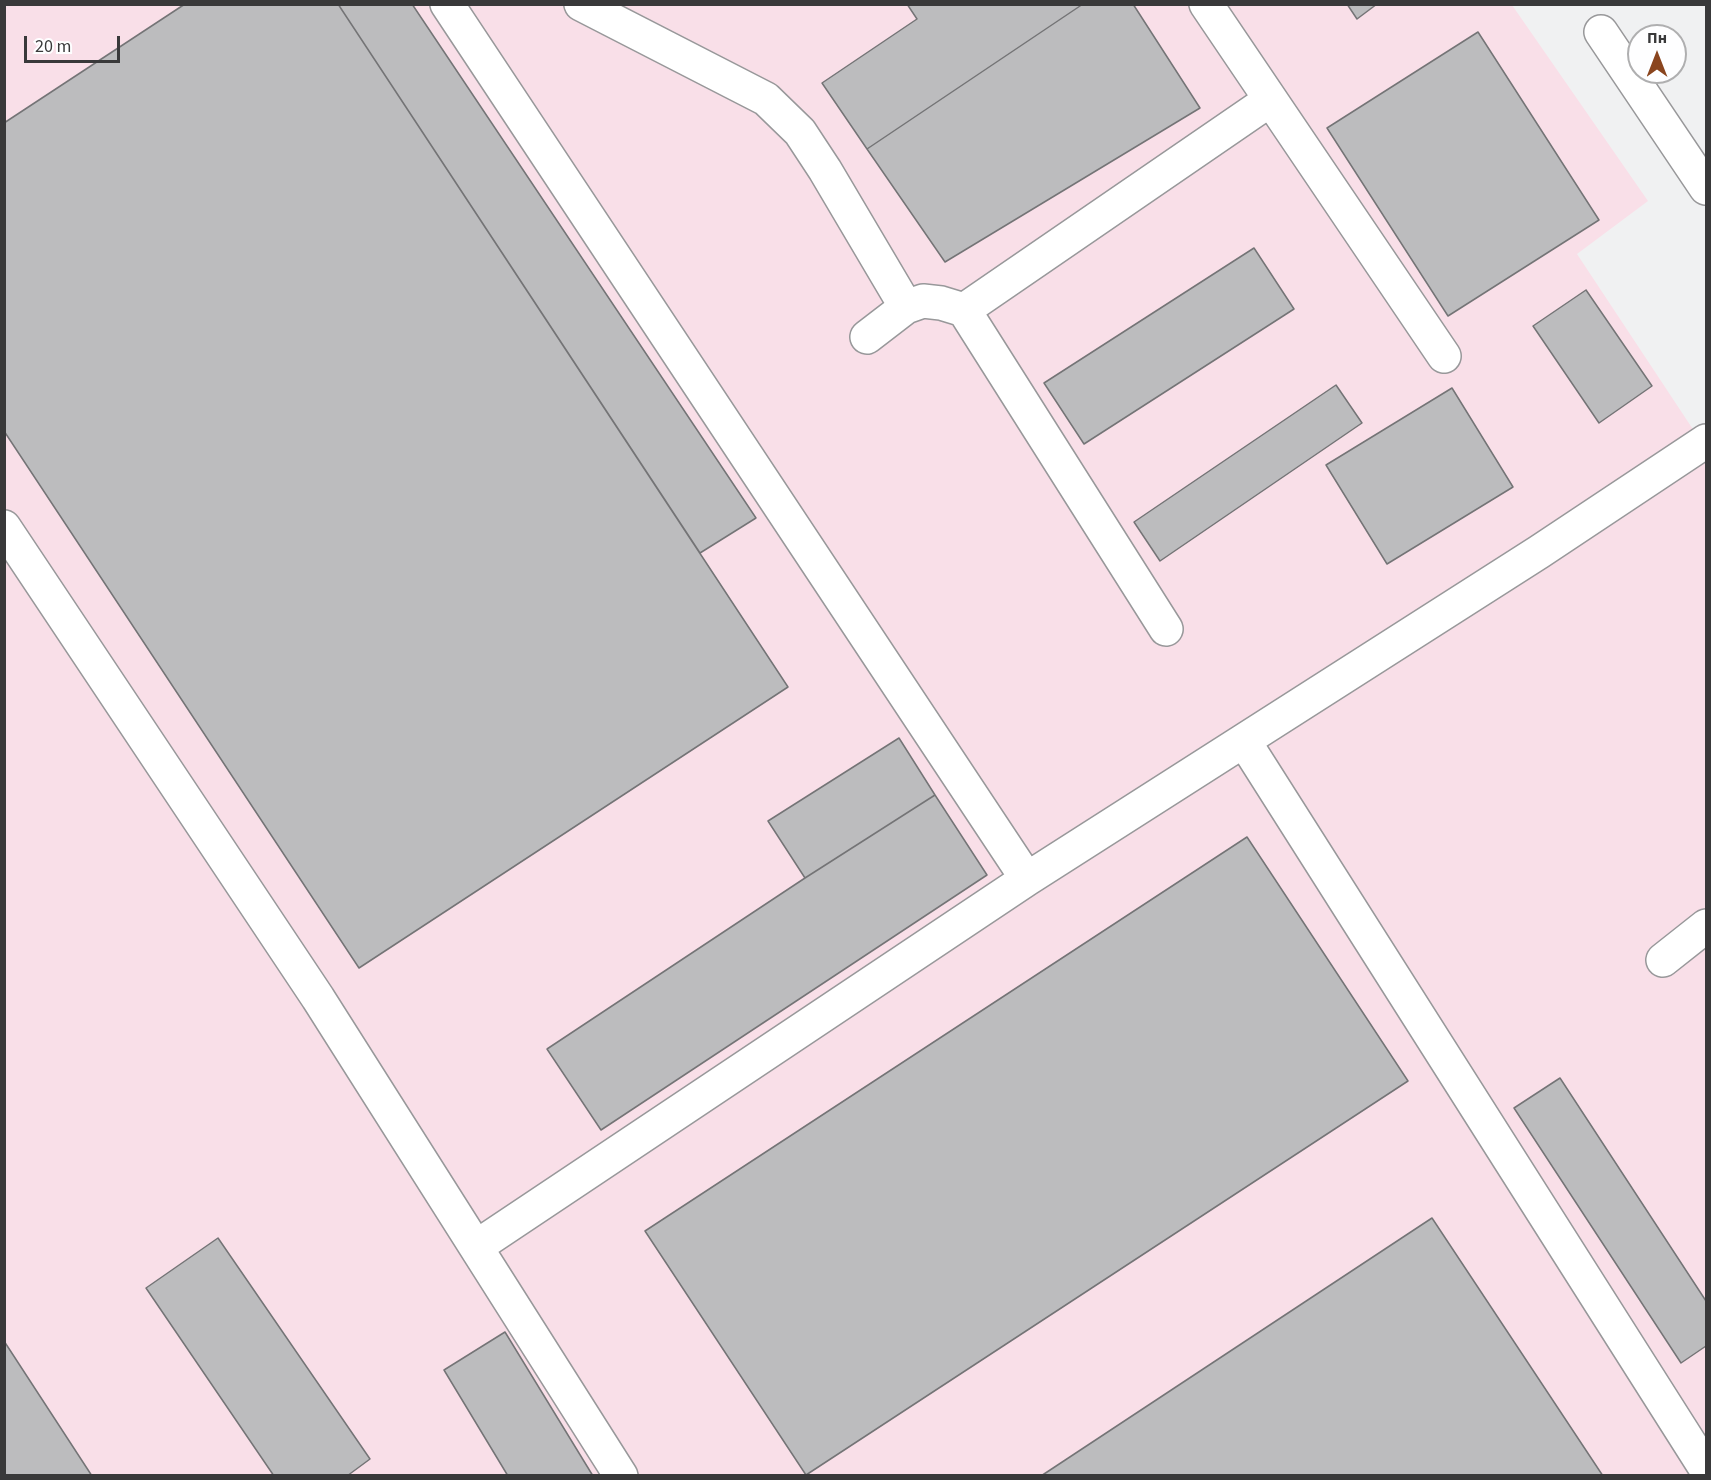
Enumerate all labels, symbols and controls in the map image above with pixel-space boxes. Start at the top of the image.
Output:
scale bar [27,24,123,62]
north arrow [1627,24,1687,84]
text: Пн [1647,27,1667,49]
text: 20 m [35,34,71,59]

